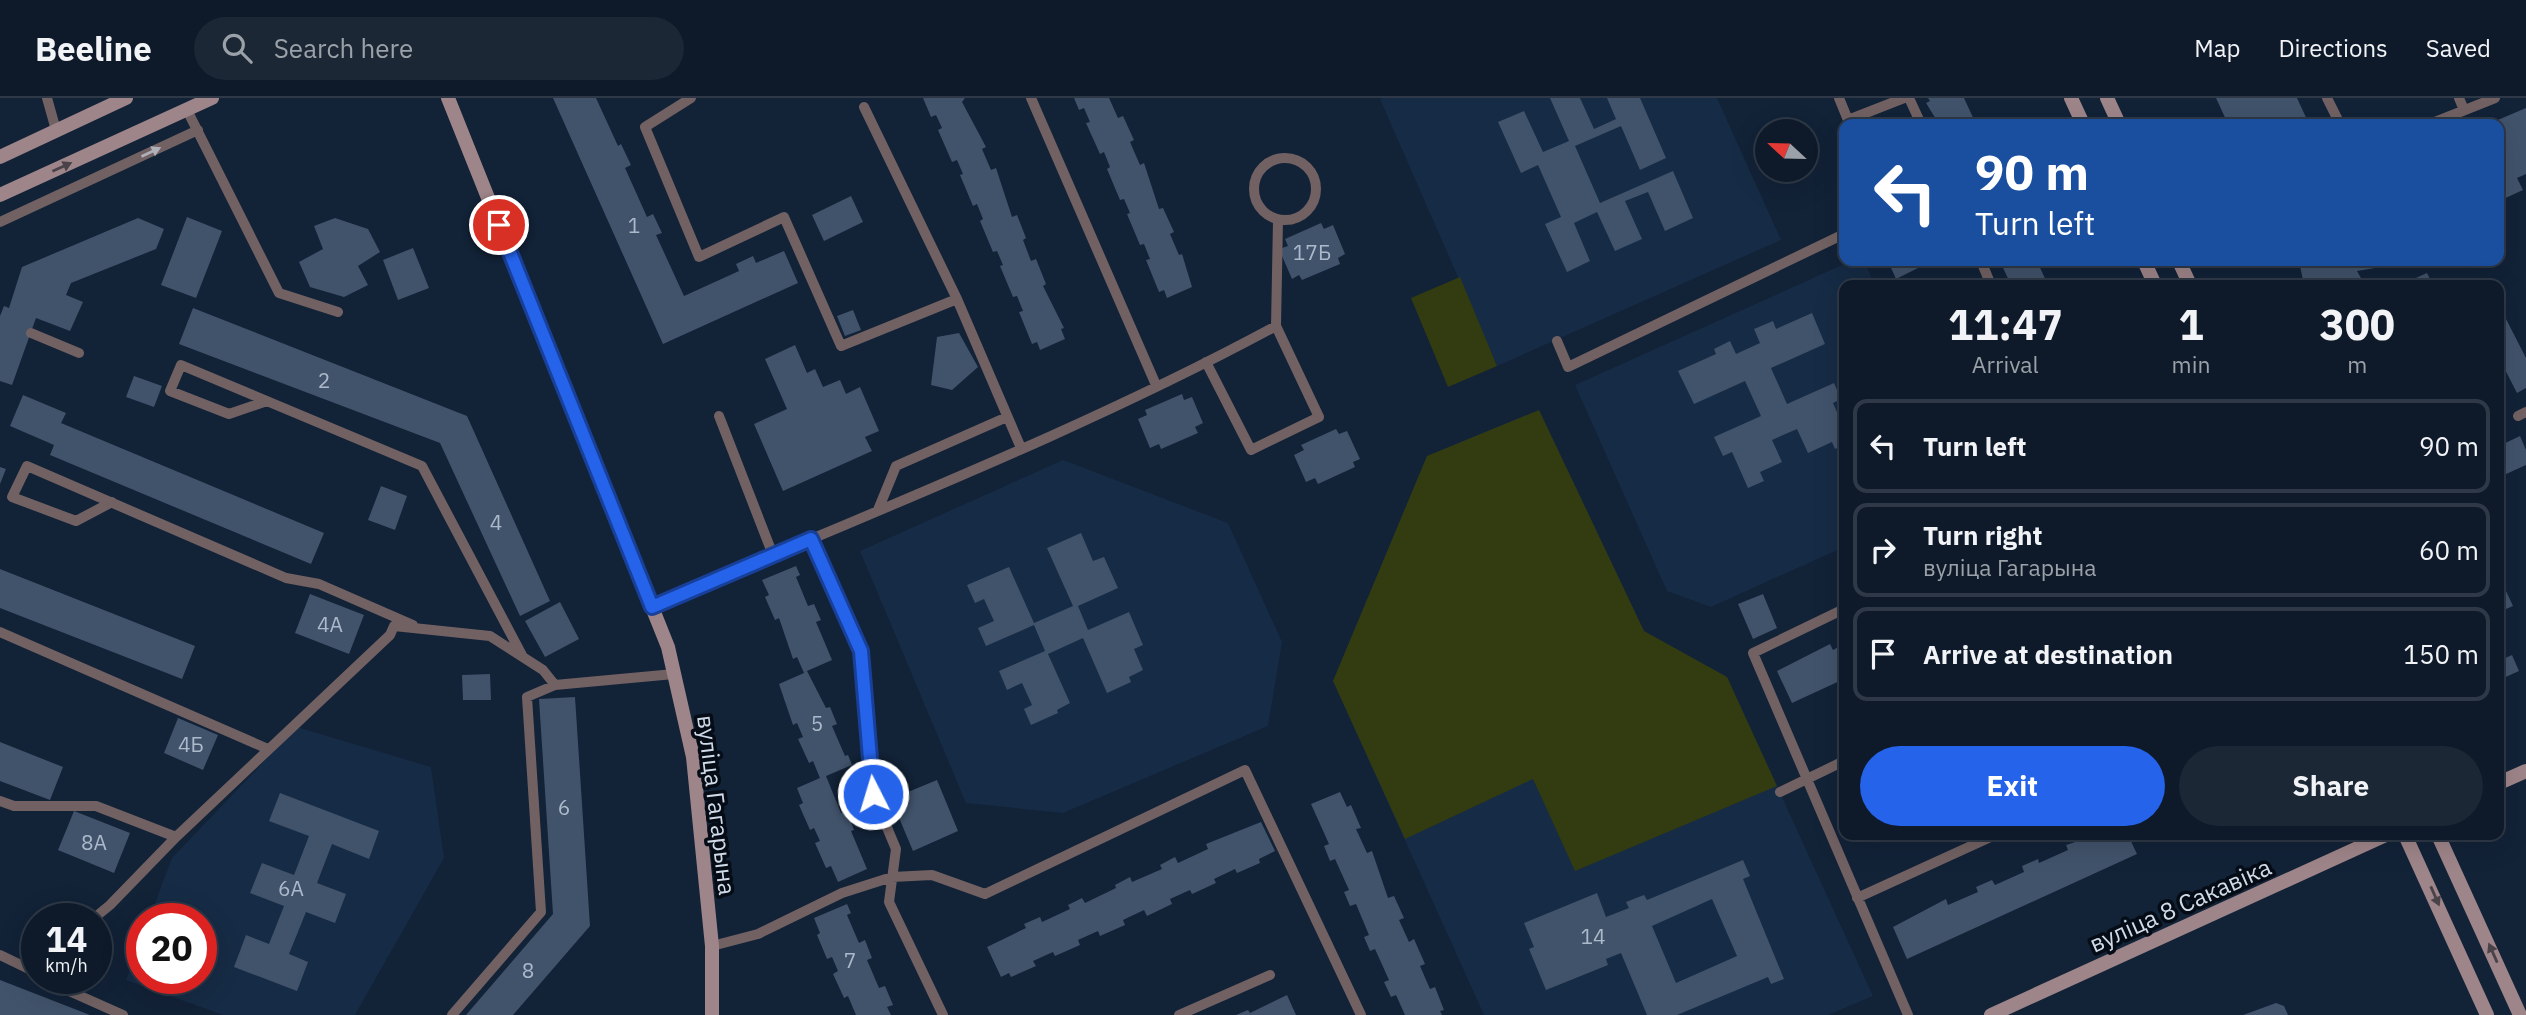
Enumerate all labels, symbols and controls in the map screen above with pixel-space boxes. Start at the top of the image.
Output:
search box [194,17,684,80]
text: Beeline [35,27,152,70]
icon: search [218,29,256,67]
text: Search here [274,31,413,65]
text: Map [2194,32,2240,64]
text: Directions [2278,32,2388,64]
text: Saved [2426,32,2491,64]
north arrow [1755,119,1818,182]
map controls [1755,119,1818,182]
text: 90 m [1975,140,2089,203]
one-way arrow [141,146,161,158]
icon: left [1860,147,1951,238]
one-way arrow [52,161,72,173]
pin [469,195,529,255]
text: Turn left [1975,202,2095,244]
icon: arrive [480,206,518,244]
house number: 1 [628,211,640,239]
house number: 17Б [1293,238,1331,266]
text: 11:47 [1948,297,2063,352]
text: 1 [2178,297,2204,352]
text: 300 [2319,297,2395,352]
text: Arrival [1972,349,2039,379]
text: min [2172,349,2210,379]
text: m [2347,349,2367,379]
house number: 2 [318,366,330,394]
icon: left [1864,427,1902,465]
text: Turn left [1923,429,2026,463]
text: 90 m [2419,429,2479,463]
house number: 4 [490,508,502,536]
text: Turn right [1923,518,2042,552]
icon: right [1864,531,1902,569]
text: 60 m [2419,533,2479,567]
text: вуліца Гагарына [1923,552,2097,582]
house number: 4А [317,610,343,638]
icon: arrive [1864,635,1902,673]
text: Arrive at destination [1923,637,2173,671]
text: 150 m [2403,637,2479,671]
house number: 5 [811,709,823,737]
street label: вуліца Гагарына [690,713,744,897]
house number: 4Б [178,730,204,758]
button: Exit [1860,746,2165,826]
button: Share [2179,746,2483,826]
position arrow [836,757,910,831]
house number: 6 [558,793,570,821]
house number: 8А [81,828,107,856]
street label: вуліца 8 Сакавіка [2084,850,2276,959]
house number: 6А [278,874,304,902]
one-way arrow [2429,886,2441,906]
speed limit sign: 20 [126,903,217,994]
text: 14 [45,916,88,962]
house number: 14 [1580,922,1606,950]
one-way arrow [2487,942,2498,963]
house number: 7 [844,946,856,974]
text: km/h [45,954,88,977]
house number: 8 [522,956,534,984]

